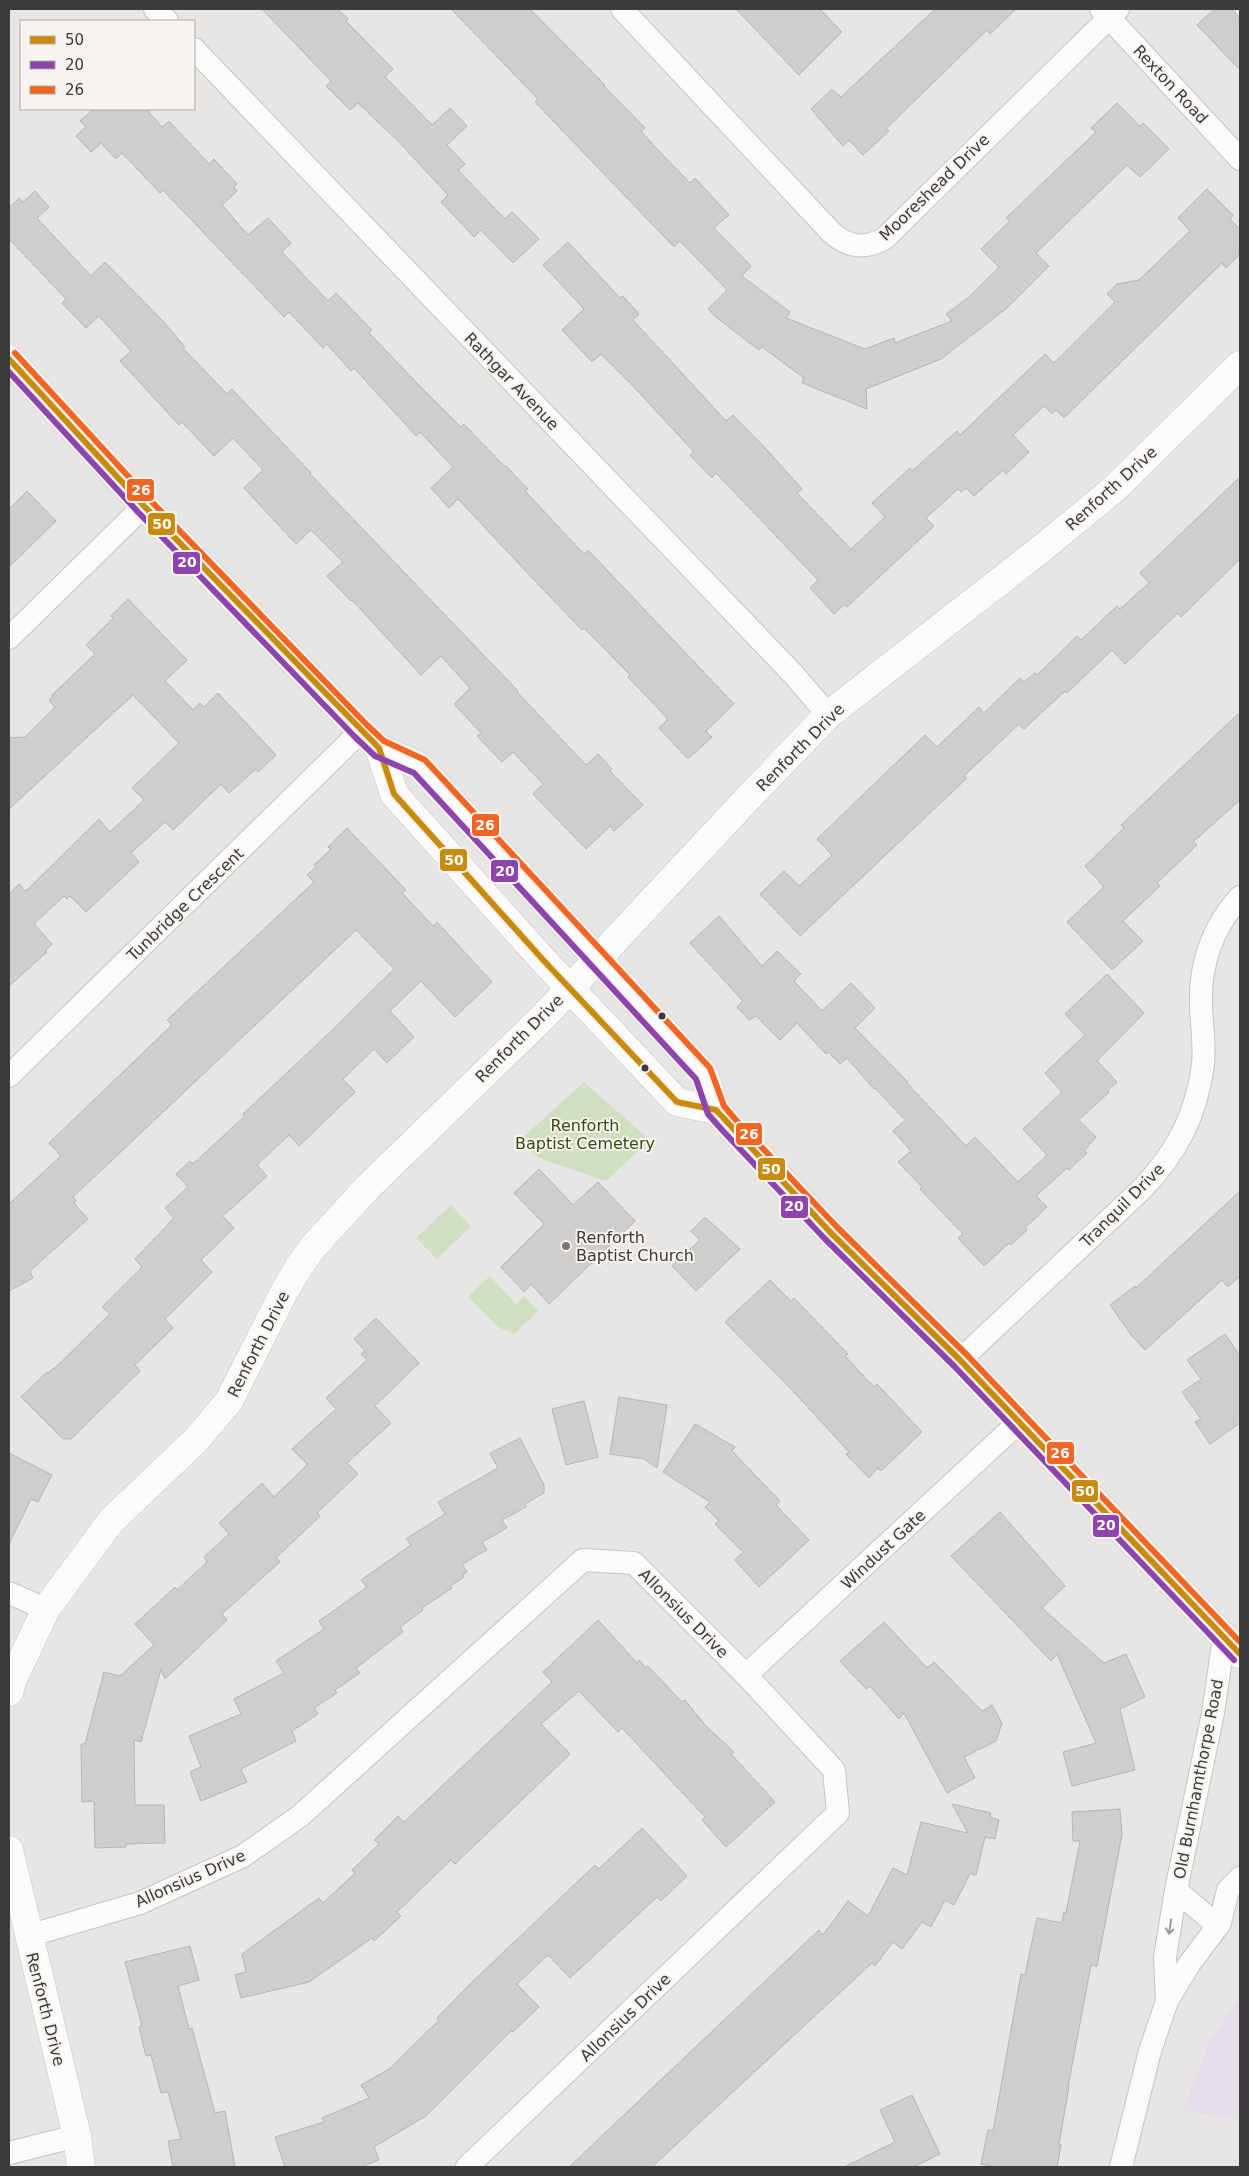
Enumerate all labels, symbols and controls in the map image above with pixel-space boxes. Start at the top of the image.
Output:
legend [20,20,195,110]
text: 50 [65,31,84,49]
street label: Rexton Road [1129,41,1212,128]
text: 20 [65,56,84,74]
text: 26 [65,81,84,99]
street label: Mooreshead Drive [875,130,993,245]
street label: Rathgar Avenue [460,329,563,434]
street label: Renforth Drive [1062,442,1161,534]
line badge: 26 [126,478,155,502]
text: 26 [131,482,151,498]
line badge: 50 [147,512,176,536]
text: 50 [152,516,172,532]
line badge: 20 [172,551,201,575]
text: 20 [177,554,197,570]
street label: Renforth Drive [752,699,848,795]
line badge: 26 [471,813,500,837]
text: 26 [475,817,495,833]
street label: Tunbridge Crescent [122,844,248,966]
line badge: 50 [439,848,468,872]
text: 50 [444,852,464,868]
line badge: 20 [490,859,519,883]
text: 20 [495,863,515,879]
street label: Renforth Drive [471,990,567,1086]
unlabelled marker [657,1011,667,1021]
unlabelled marker [640,1063,650,1073]
park label: Renforth Baptist Cemetery [515,1116,655,1153]
line badge: 26 [735,1122,763,1146]
text: 26 [739,1126,759,1142]
line badge: 50 [757,1157,786,1181]
street label: Tranquil Drive [1076,1159,1168,1252]
text: 50 [761,1161,781,1177]
line badge: 20 [780,1195,809,1219]
text: 20 [784,1198,804,1214]
place label: Renforth Baptist Church [576,1228,694,1265]
marker: Renforth Baptist Church [560,1240,572,1252]
street label: Renforth Drive [224,1288,293,1400]
line badge: 26 [1046,1441,1075,1465]
text: 26 [1050,1445,1070,1461]
line badge: 50 [1071,1479,1099,1503]
text: 50 [1075,1483,1095,1499]
street label: Windust Gate [837,1505,929,1593]
line badge: 20 [1092,1514,1120,1538]
text: 20 [1096,1517,1116,1533]
street label: Allonsius Drive [635,1565,732,1662]
street label: Old Burnhamthorpe Road [1170,1677,1227,1881]
street label: Allonsius Drive [132,1846,248,1911]
one-way arrow [1165,1919,1175,1935]
street label: Renforth Drive [22,1950,69,2068]
street label: Allonsius Drive [576,1969,675,2065]

